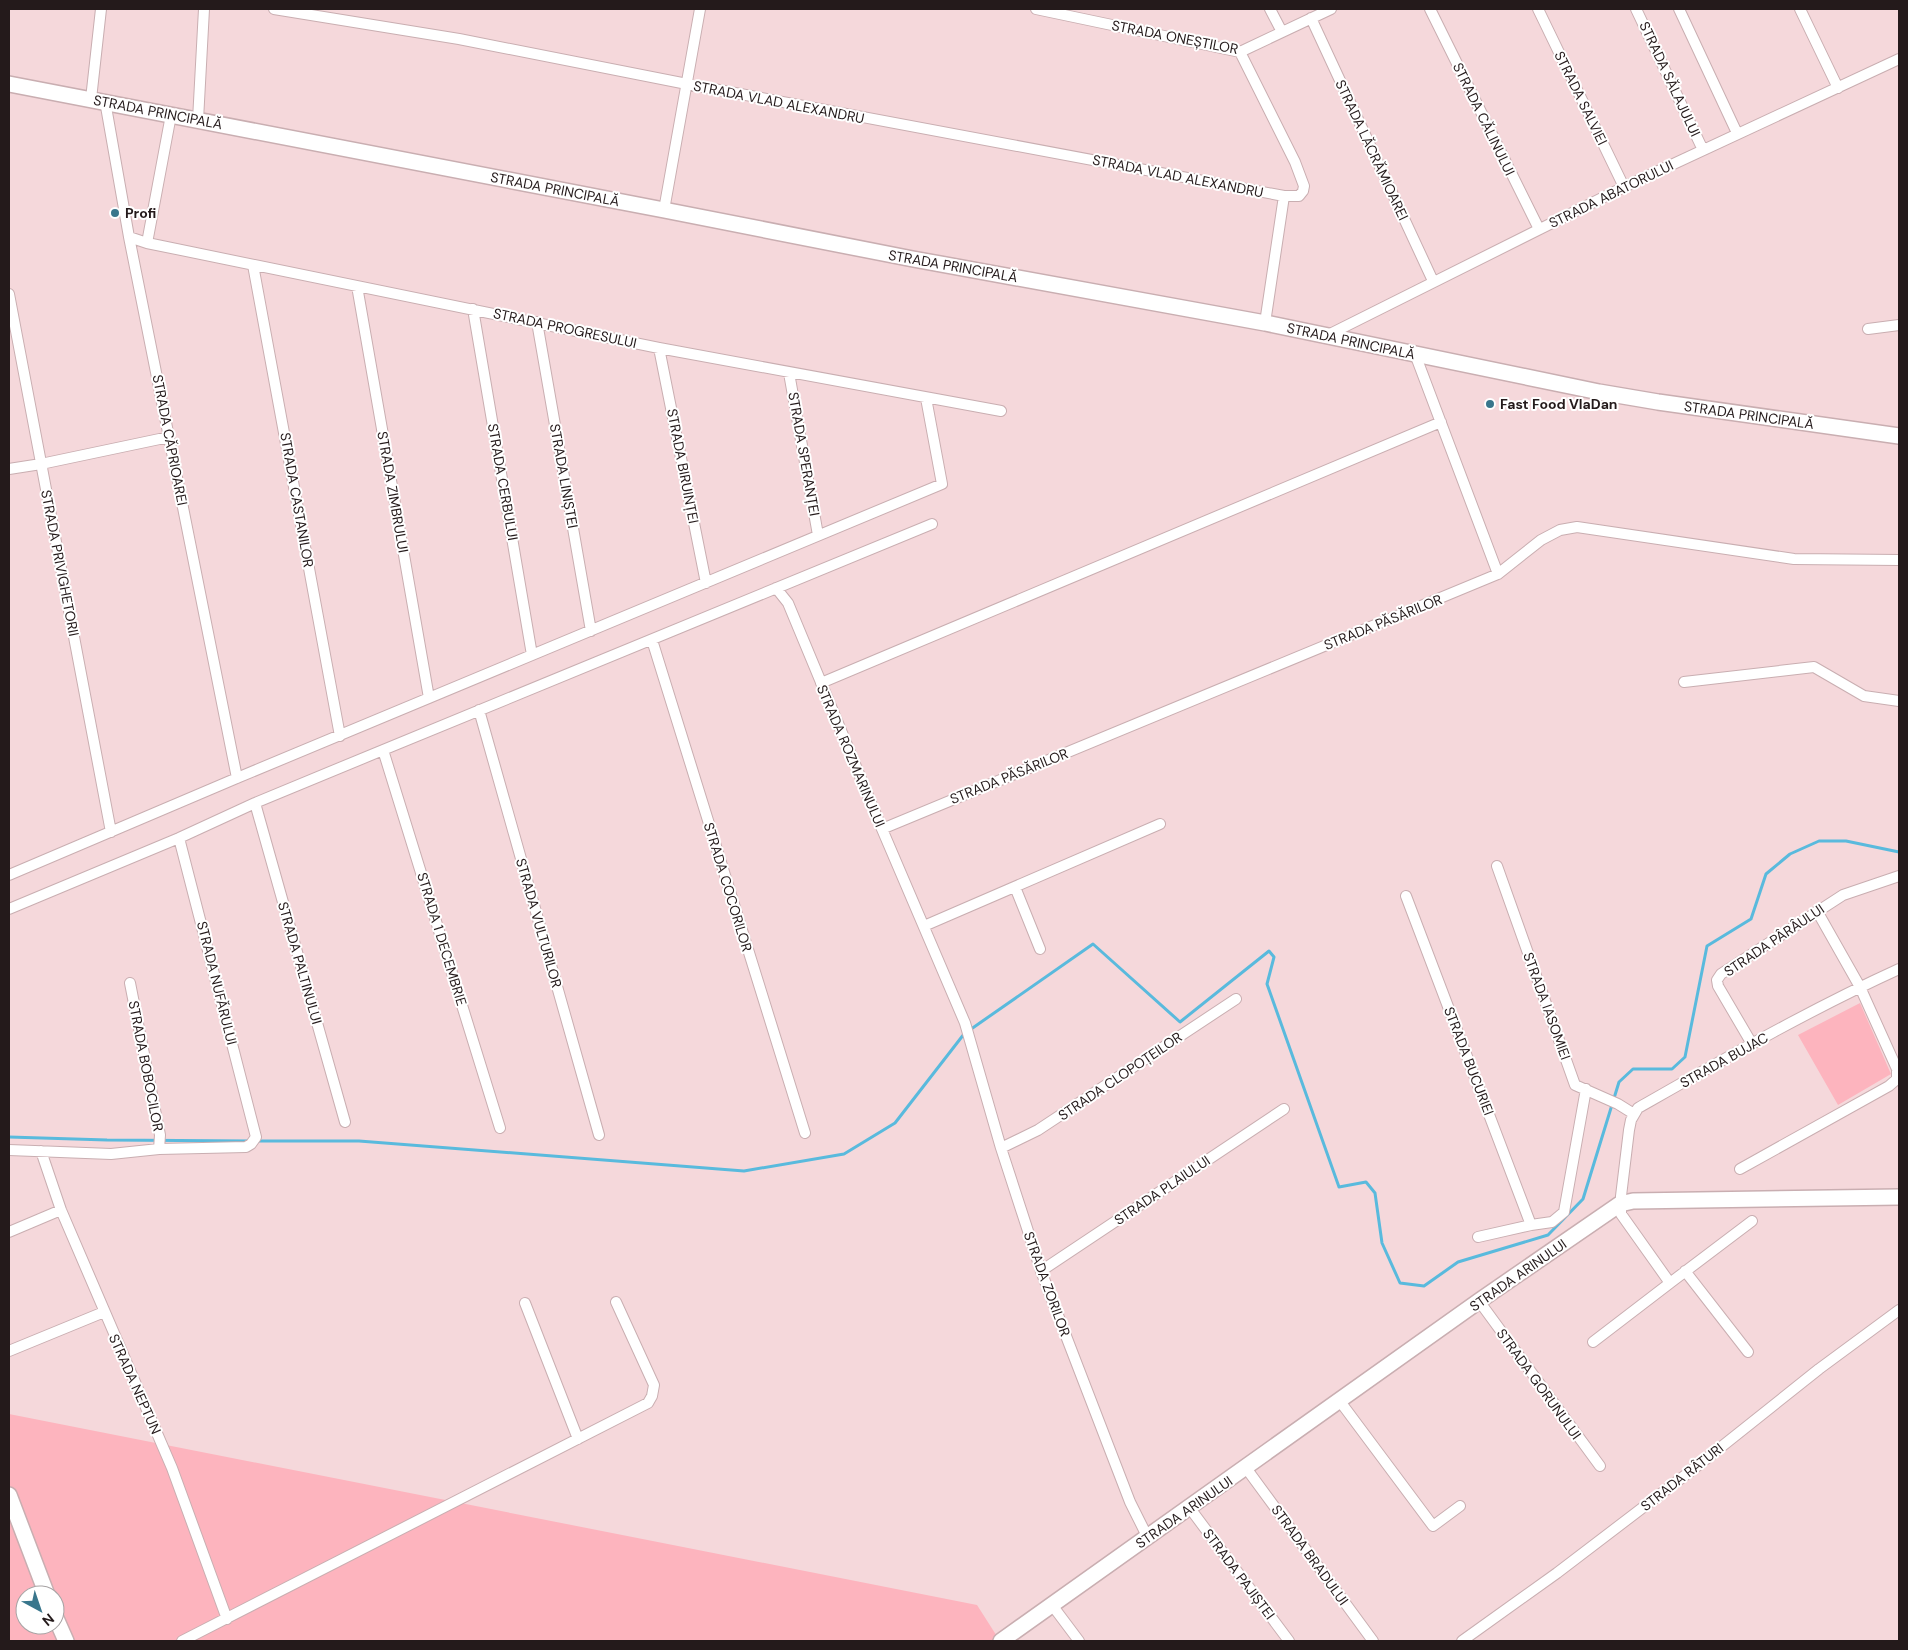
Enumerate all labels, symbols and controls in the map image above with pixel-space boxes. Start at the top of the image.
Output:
street label: STRADA ONEȘTILOR [1110,16,1240,58]
street label: STRADA SĂLAJULUI [1635,19,1705,139]
street label: STRADA SALVIEI [1550,48,1612,148]
street label: STRADA CĂLINULUI [1449,60,1519,178]
street label: STRADA VLAD ALEXANDRU [692,77,866,127]
street label: STRADA LĂCRĂMIOAREI [1331,77,1413,223]
street label: STRADA PRINCIPALĂ [92,91,224,133]
street label: STRADA VLAD ALEXANDRU [1091,151,1265,201]
street label: STRADA ABATORULUI [1546,156,1676,232]
street label: STRADA PRINCIPALĂ [489,168,621,210]
place label: Profi [125,204,156,222]
marker: Profi [109,207,121,219]
street label: STRADA PRINCIPALĂ [887,246,1019,286]
street label: STRADA PROGRESULUI [492,304,638,352]
street label: STRADA PRINCIPALĂ [1285,319,1417,363]
street label: STRADA CĂPRIOAREI [148,373,192,507]
street label: STRADA SPERANȚEI [784,391,824,517]
place label: Fast Food VlaDan [1500,395,1618,413]
street label: STRADA PRINCIPALĂ [1683,397,1815,433]
marker: Fast Food VlaDan [1484,398,1496,410]
street label: STRADA BIRUINȚEI [663,407,703,525]
street label: STRADA CERBULUI [484,422,522,542]
street label: STRADA LINIȘTEI [546,422,582,530]
street label: STRADA ZIMBRULUI [373,430,413,554]
street label: STRADA CASTANILOR [276,431,318,569]
street label: STRADA PRIVIGHETORII [37,488,83,638]
street label: STRADA PĂSĂRILOR [1321,590,1445,654]
street label: STRADA ROZMARINULUI [813,682,889,830]
street label: STRADA PĂSĂRILOR [947,744,1071,808]
street label: STRADA COCORILOR [700,820,756,954]
street label: STRADA VULTURILOR [512,856,566,990]
street label: STRADA 1 DECEMBRIE [413,870,471,1008]
street label: STRADA PALTINULUI [274,900,326,1026]
street label: STRADA PÂRÂULUI [1720,900,1828,980]
street label: STRADA NUFĂRULUI [193,919,241,1047]
street label: STRADA IASOMIEI [1519,950,1575,1062]
street label: STRADA BOBOCILOR [124,999,168,1133]
street label: STRADA BUCURIEI [1440,1004,1498,1118]
street label: STRADA CLOPOȚEILOR [1055,1028,1185,1124]
street label: STRADA BUJAC [1677,1028,1771,1092]
street label: STRADA PLAIULUI [1111,1151,1213,1229]
street label: STRADA ZORILOR [1020,1229,1074,1339]
street label: STRADA ARINULUI [1466,1235,1570,1315]
street label: STRADA GORUNULUI [1493,1325,1585,1443]
street label: STRADA NEPTUN [105,1331,165,1437]
street label: STRADA RÂTURI [1637,1439,1727,1515]
street label: STRADA ARINULUI [1132,1472,1236,1552]
street label: STRADA BRADULUI [1268,1501,1352,1609]
street label: STRADA PAJIȘTEI [1199,1525,1279,1623]
north arrow [15,1585,65,1635]
text: N [39,1610,58,1630]

